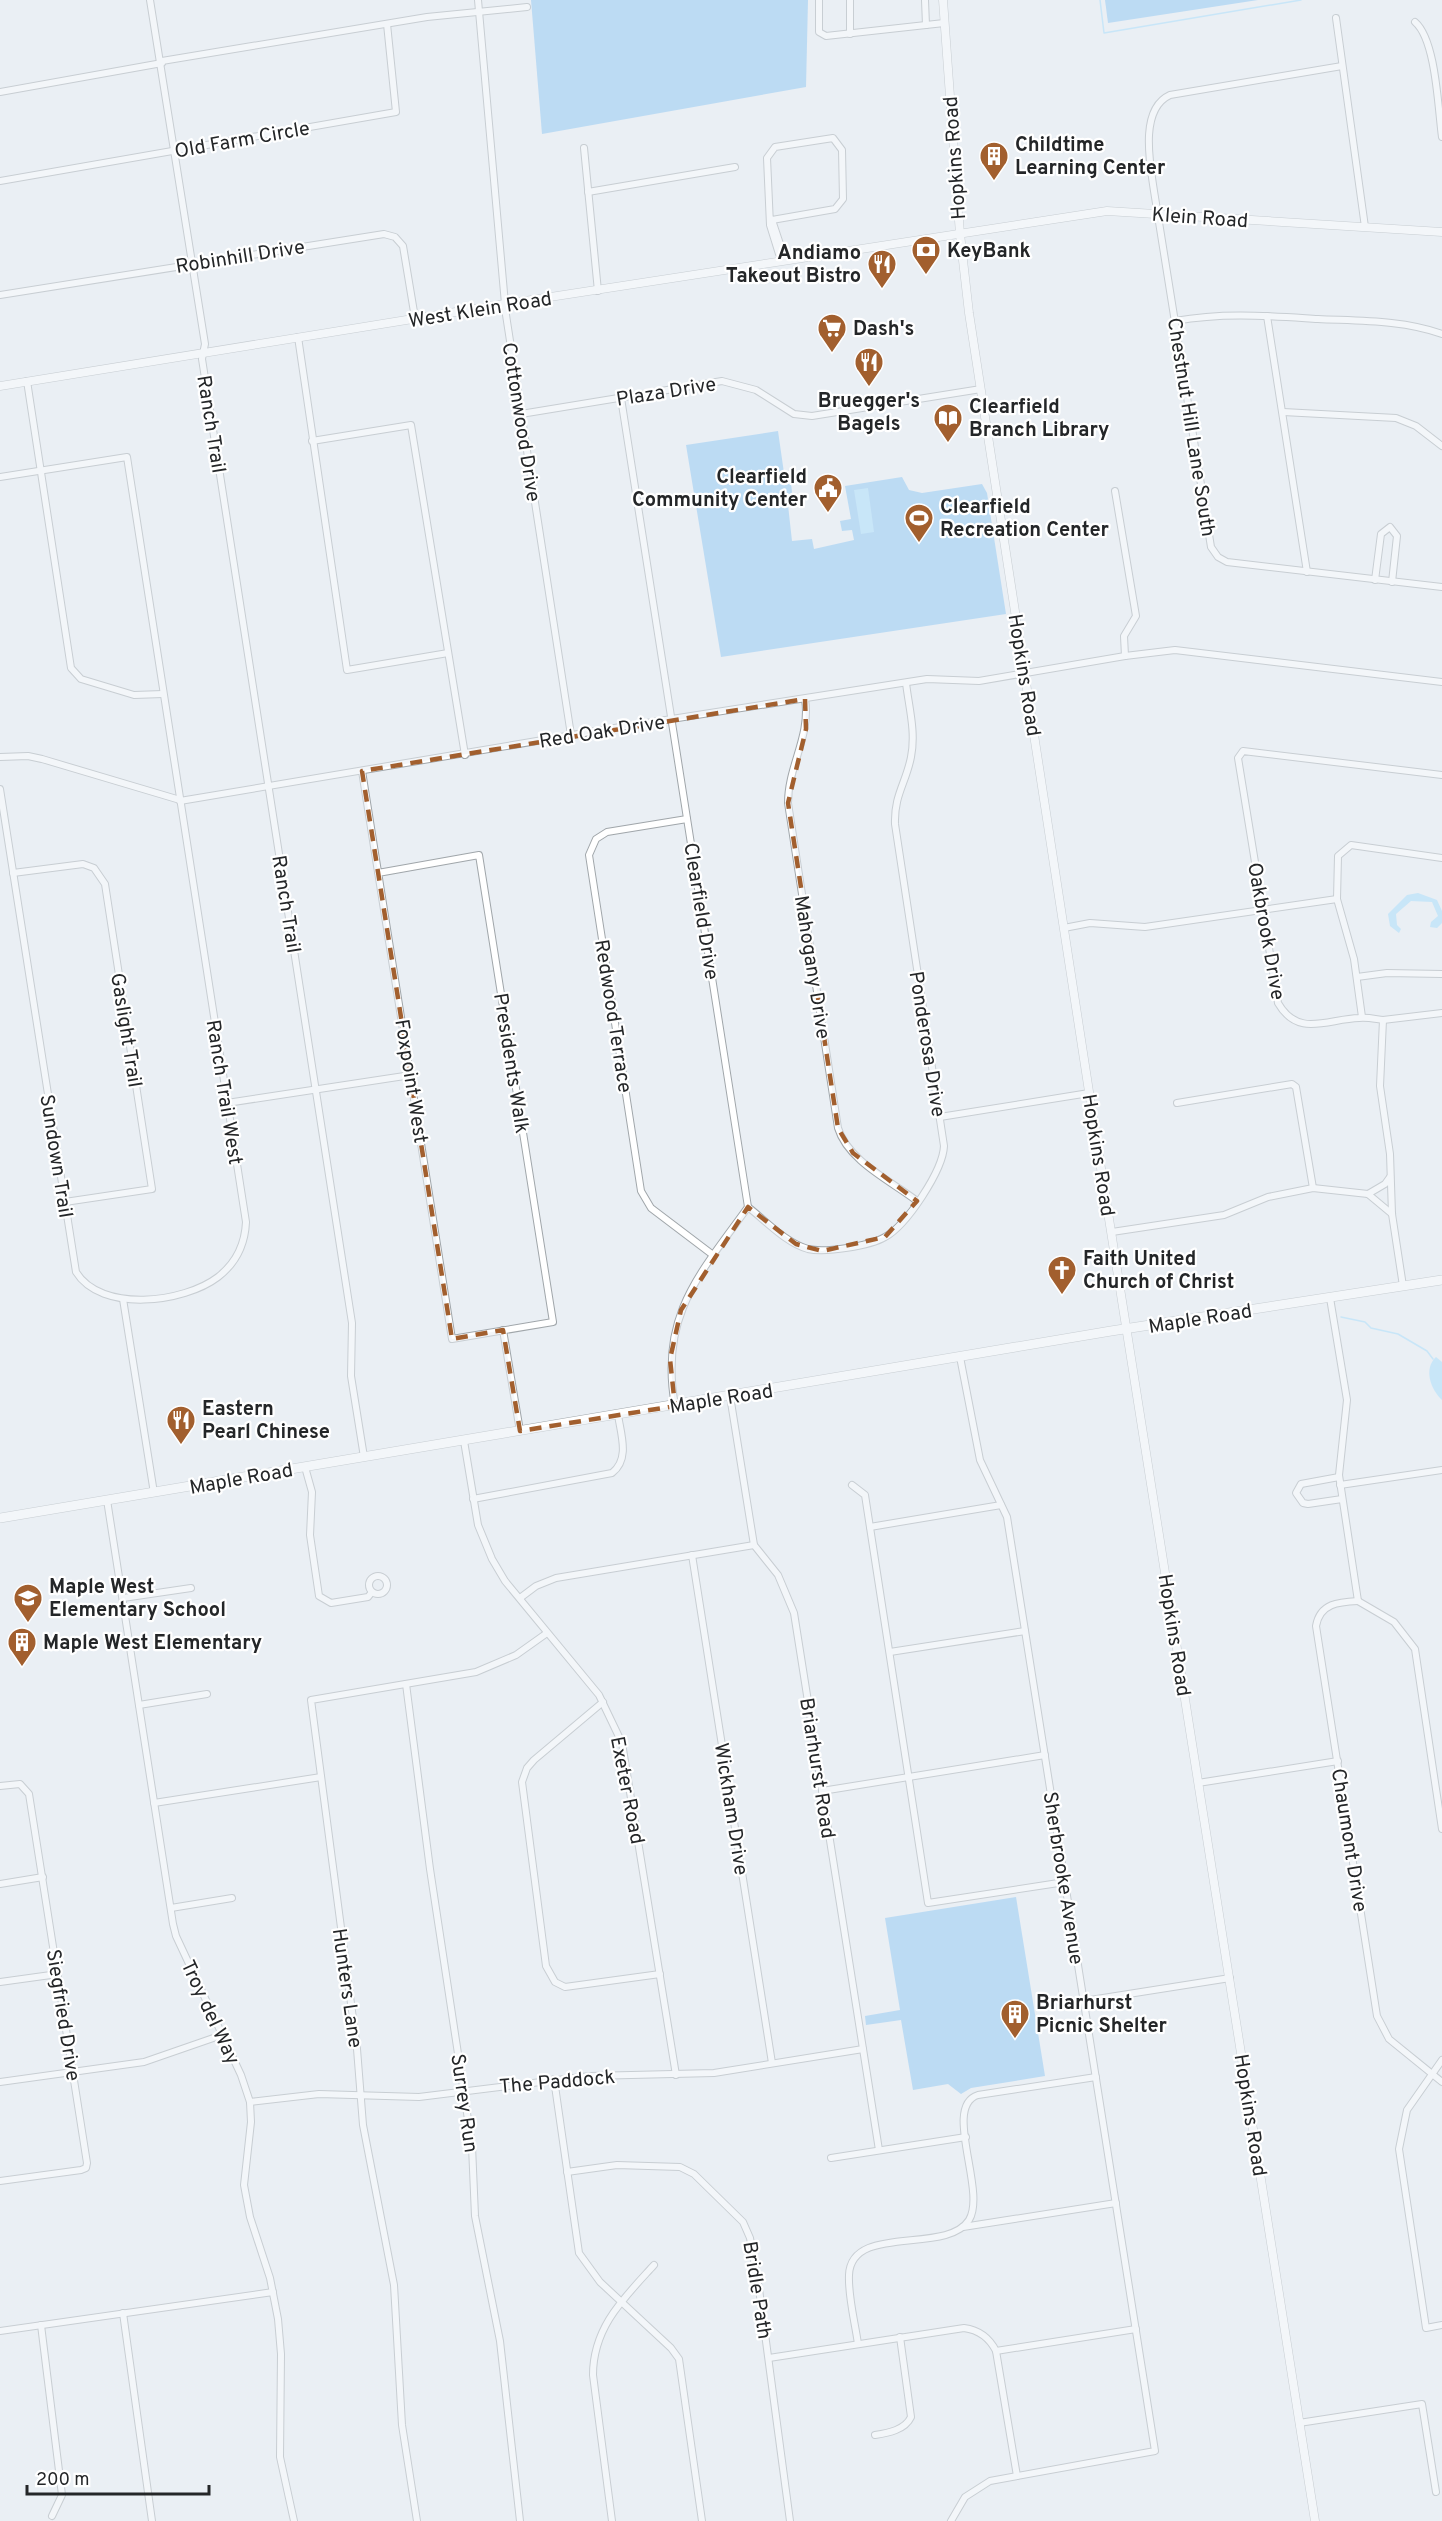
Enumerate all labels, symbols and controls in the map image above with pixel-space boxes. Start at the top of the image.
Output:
street label: Hopkins Road [939,95,973,220]
street label: Old Farm Circle [173,116,312,166]
place label: Childtime Learning Center [1015,133,1166,182]
building icon: Childtime Learning Center [978,140,1010,182]
street label: Klein Road [1151,203,1249,235]
bank icon: KeyBank [910,234,942,276]
street label: Robinhill Drive [174,235,307,281]
place label: KeyBank [947,239,1031,265]
place label: Andiamo Takeout Bistro [726,241,861,290]
restaurant icon: Andiamo Takeout Bistro [866,248,898,290]
street label: West Klein Road [407,287,554,335]
supermarket icon: Dash's [816,312,848,354]
street label: Chestnut Hill Lane South [1160,316,1220,539]
place label: Dash's [853,317,914,343]
street label: Cottonwood Drive [495,341,545,504]
restaurant icon: Bruegger's Bagels [853,346,885,388]
street label: Plaza Drive [614,372,718,414]
street label: Ranch Trail [189,374,231,475]
place label: Bruegger's Bagels [818,389,920,438]
place label: Clearfield Branch Library [969,395,1109,444]
library icon: Clearfield Branch Library [932,402,964,444]
place label: Clearfield Community Center [632,465,808,514]
public building icon: Clearfield Community Center [812,472,844,514]
place label: Clearfield Recreation Center [940,495,1110,544]
sports icon: Clearfield Recreation Center [903,502,935,544]
street label: Hopkins Road [1001,612,1046,738]
street label: Red Oak Drive [537,710,667,756]
street label: Clearfield Drive [676,841,724,982]
street label: Ranch Trail [264,854,306,955]
street label: Oakbrook Drive [1240,861,1290,1002]
street label: Mahogany Drive [787,894,835,1041]
street label: Redwood Terrace [587,938,637,1095]
street label: Ponderosa Drive [902,969,950,1119]
street label: Gaslight Trail [103,971,147,1090]
street label: Presidents Walk [486,991,534,1135]
street label: Foxpoint West [387,1017,433,1145]
street label: Ranch Trail West [199,1018,247,1167]
street label: Hopkins Road [1075,1092,1120,1218]
street label: Sundown Trail [32,1093,78,1220]
place label: Faith United Church of Christ [1083,1247,1235,1296]
church icon: Faith United Church of Christ [1046,1254,1078,1296]
street label: Maple Road [1147,1299,1254,1341]
street label: Maple Road [668,1379,775,1421]
place label: Eastern Pearl Chinese [202,1397,330,1446]
restaurant icon: Eastern Pearl Chinese [165,1404,197,1446]
street label: Maple Road [188,1458,295,1502]
street label: Hopkins Road [1151,1572,1196,1698]
place label: Maple West Elementary School [49,1575,226,1624]
school or university icon: Maple West Elementary School [12,1582,44,1624]
building icon: Maple West Elementary [6,1626,38,1668]
place label: Maple West Elementary [43,1631,262,1657]
street label: Briarhurst Road [792,1696,840,1841]
street label: Exeter Road [603,1734,649,1847]
street label: Wickham Drive [707,1741,753,1877]
street label: Chaumont Drive [1324,1767,1372,1914]
street label: Sherbrooke Avenue [1036,1790,1089,1967]
street label: Hunters Lane [325,1927,367,2050]
street label: Siegfried Drive [39,1947,85,2083]
street label: Troy del Way [174,1956,245,2069]
place label: Briarhurst Picnic Shelter [1036,1991,1168,2040]
building icon: Briarhurst Picnic Shelter [999,1998,1031,2040]
street label: Surrey Run [443,2052,483,2154]
street label: Hopkins Road [1227,2052,1272,2178]
street label: The Paddock [498,2065,616,2101]
street label: Bridle Path [735,2240,777,2341]
scale bar [27,2458,208,2496]
text: 200 m [36,2469,89,2492]

